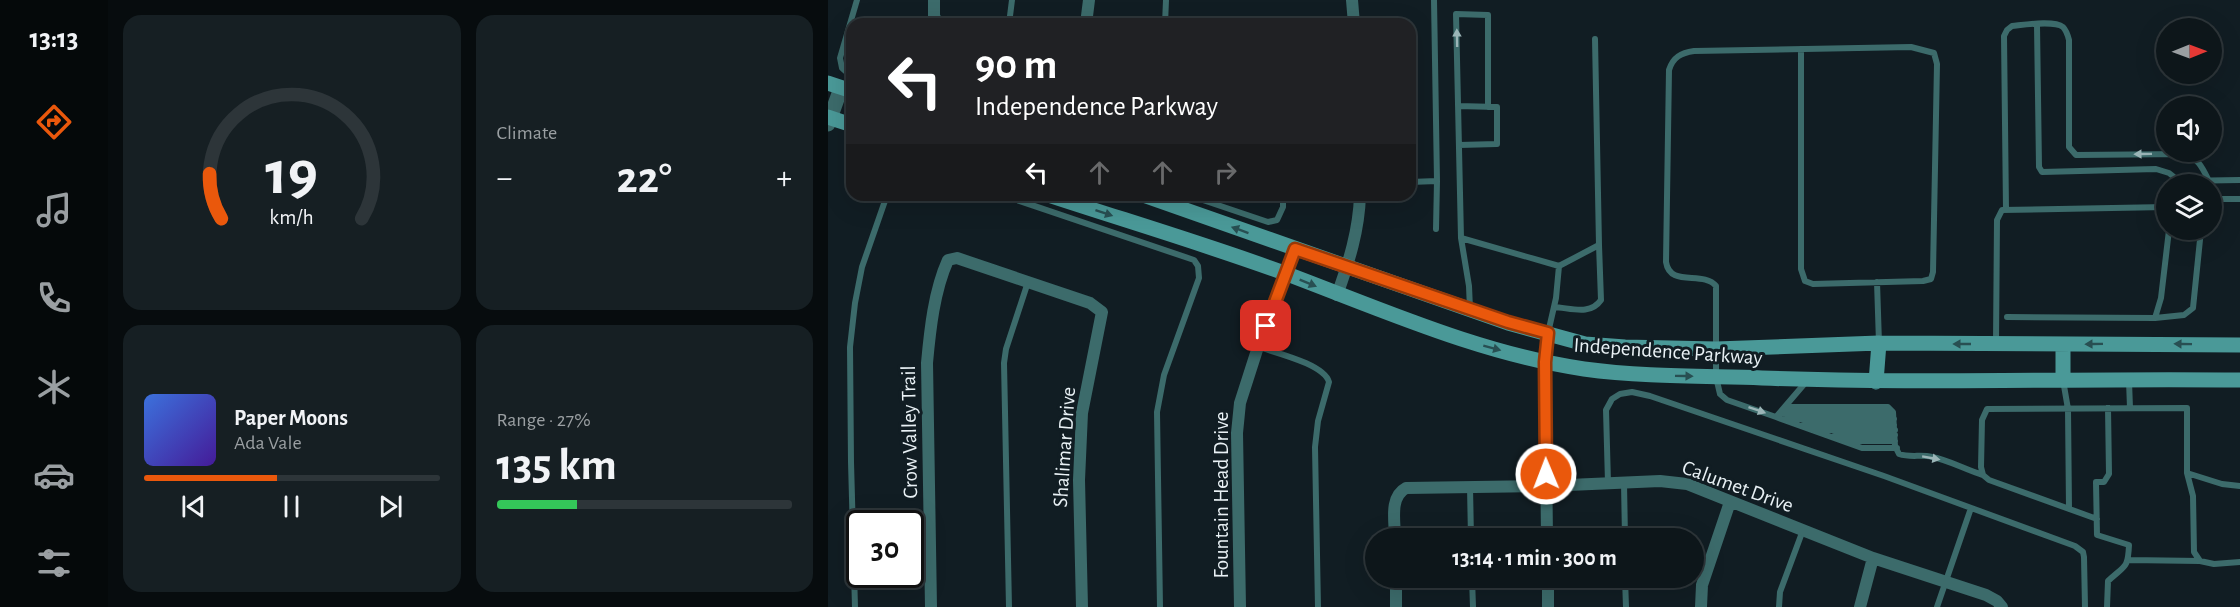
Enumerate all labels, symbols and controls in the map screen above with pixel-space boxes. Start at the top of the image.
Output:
north arrow [2156,18,2222,84]
map controls [2156,18,2222,240]
text: 13:13 [30,25,78,52]
one-way arrow [1452,28,1462,47]
icon: left [876,42,954,120]
text: 90 m [975,44,1057,86]
text: Independence Parkway [975,93,1218,120]
button: sound [2156,96,2222,162]
icon: directions [33,101,75,143]
text: Climate [497,123,557,143]
text: 19 [265,143,318,205]
one-way arrow [2134,149,2153,159]
text: 22° [616,156,672,201]
icon: left [1020,156,1053,189]
icon: ahead [1083,156,1116,189]
icon: ahead [1146,156,1179,189]
icon: right [1209,156,1242,189]
text: − [497,162,512,195]
text: + [776,162,792,195]
button: layers [2156,174,2222,240]
icon: music [33,189,75,231]
text: km/h [270,208,314,229]
one-way arrow [1095,209,1113,219]
one-way arrow [1231,224,1249,234]
icon: phone [33,277,75,319]
one-way arrow [1299,279,1317,288]
pin [1240,300,1291,351]
icon: arrive [1249,309,1282,342]
street label: Independence Parkway [1573,334,1763,369]
one-way arrow [1953,339,1972,349]
one-way arrow [2084,339,2103,349]
one-way arrow [2173,339,2192,349]
one-way arrow [1483,343,1501,353]
street label: Crow Valley Trail [898,365,921,499]
icon: climate [33,366,75,408]
one-way arrow [1675,371,1694,381]
street label: Shalimar Drive [1050,386,1079,508]
one-way arrow [1748,406,1766,416]
text: Paper Moons [234,407,348,429]
text: Range · 27% [497,410,591,430]
street label: Fountain Head Drive [1211,411,1232,579]
text: Ada Vale [234,433,302,453]
position arrow [1514,442,1578,506]
text: 135 km [497,443,617,488]
icon: car [33,454,75,496]
one-way arrow [1922,454,1941,463]
street label: Calumet Drive [1679,457,1796,516]
icon: previous [177,490,210,523]
icon: pause [275,490,308,523]
icon: next [374,490,407,523]
speed limit sign: 30 [846,510,924,588]
icon: filters [33,542,75,584]
text: 13:14 · 1 min · 300 m [1452,547,1617,569]

